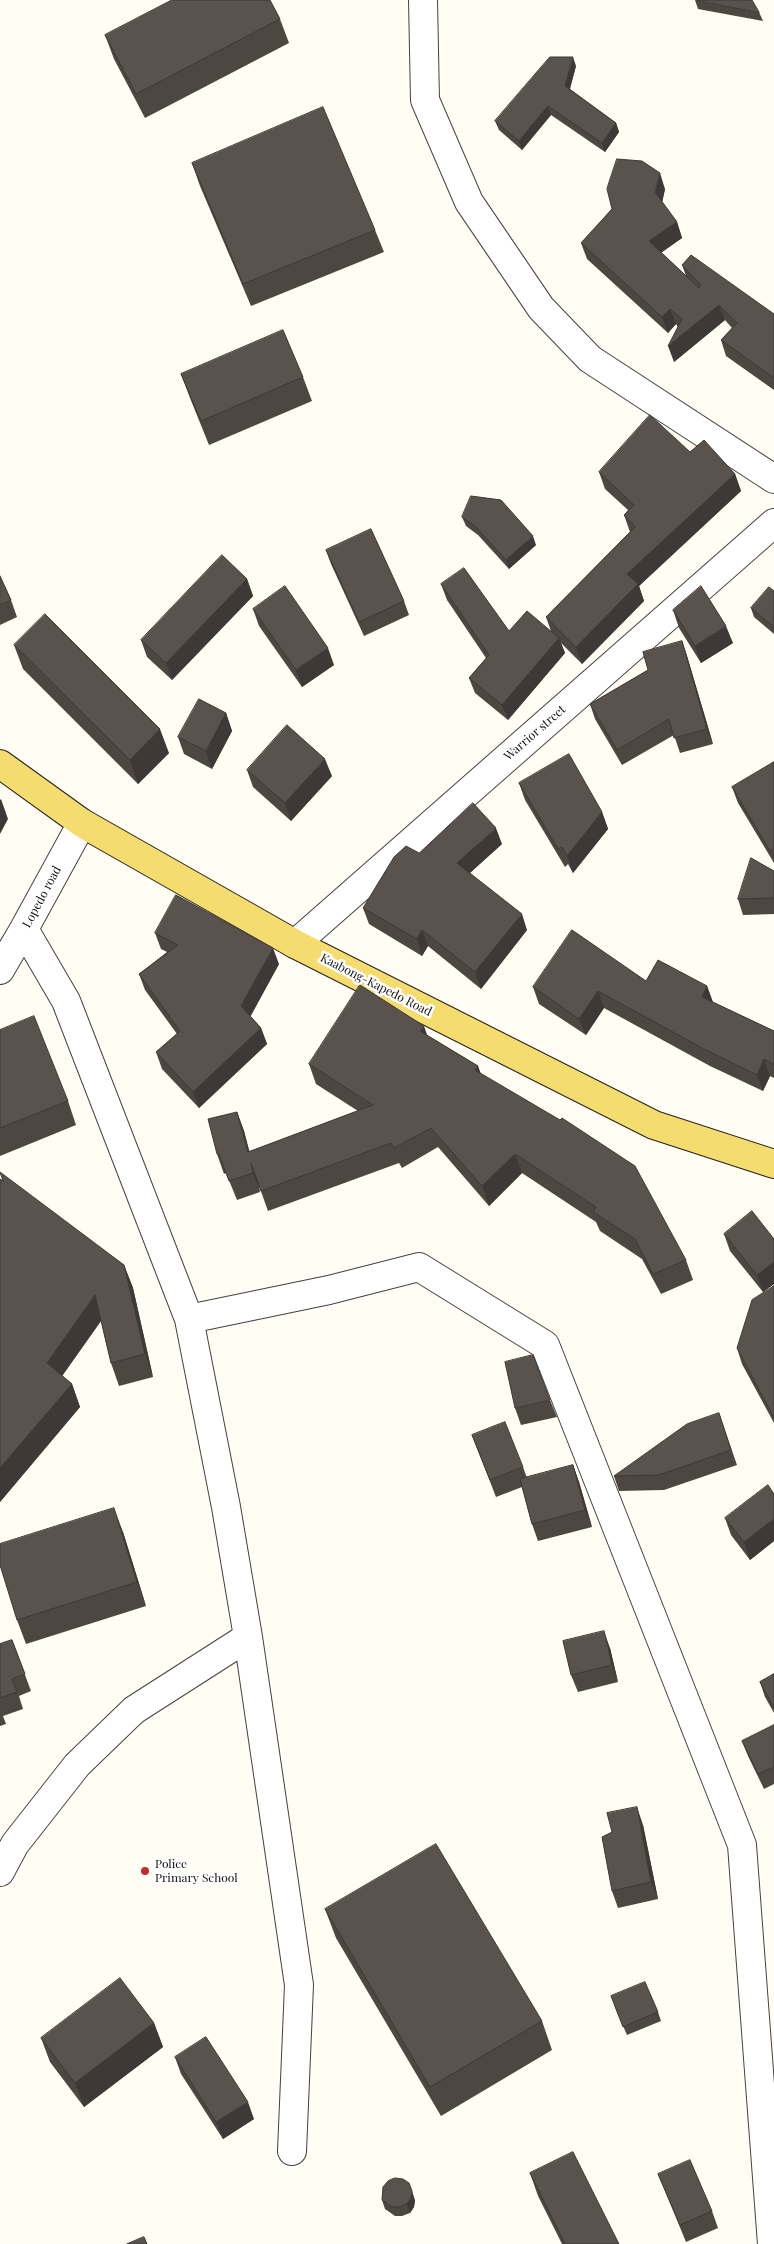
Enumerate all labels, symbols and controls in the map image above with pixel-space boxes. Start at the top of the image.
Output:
street label: Warrior street [501,702,569,764]
street label: Lopedo road [20,864,64,930]
street label: Kaabong-Kapedo Road [318,951,434,1019]
place label: Police Primary School [155,1857,238,1885]
marker: Police Primary School [139,1865,151,1877]

